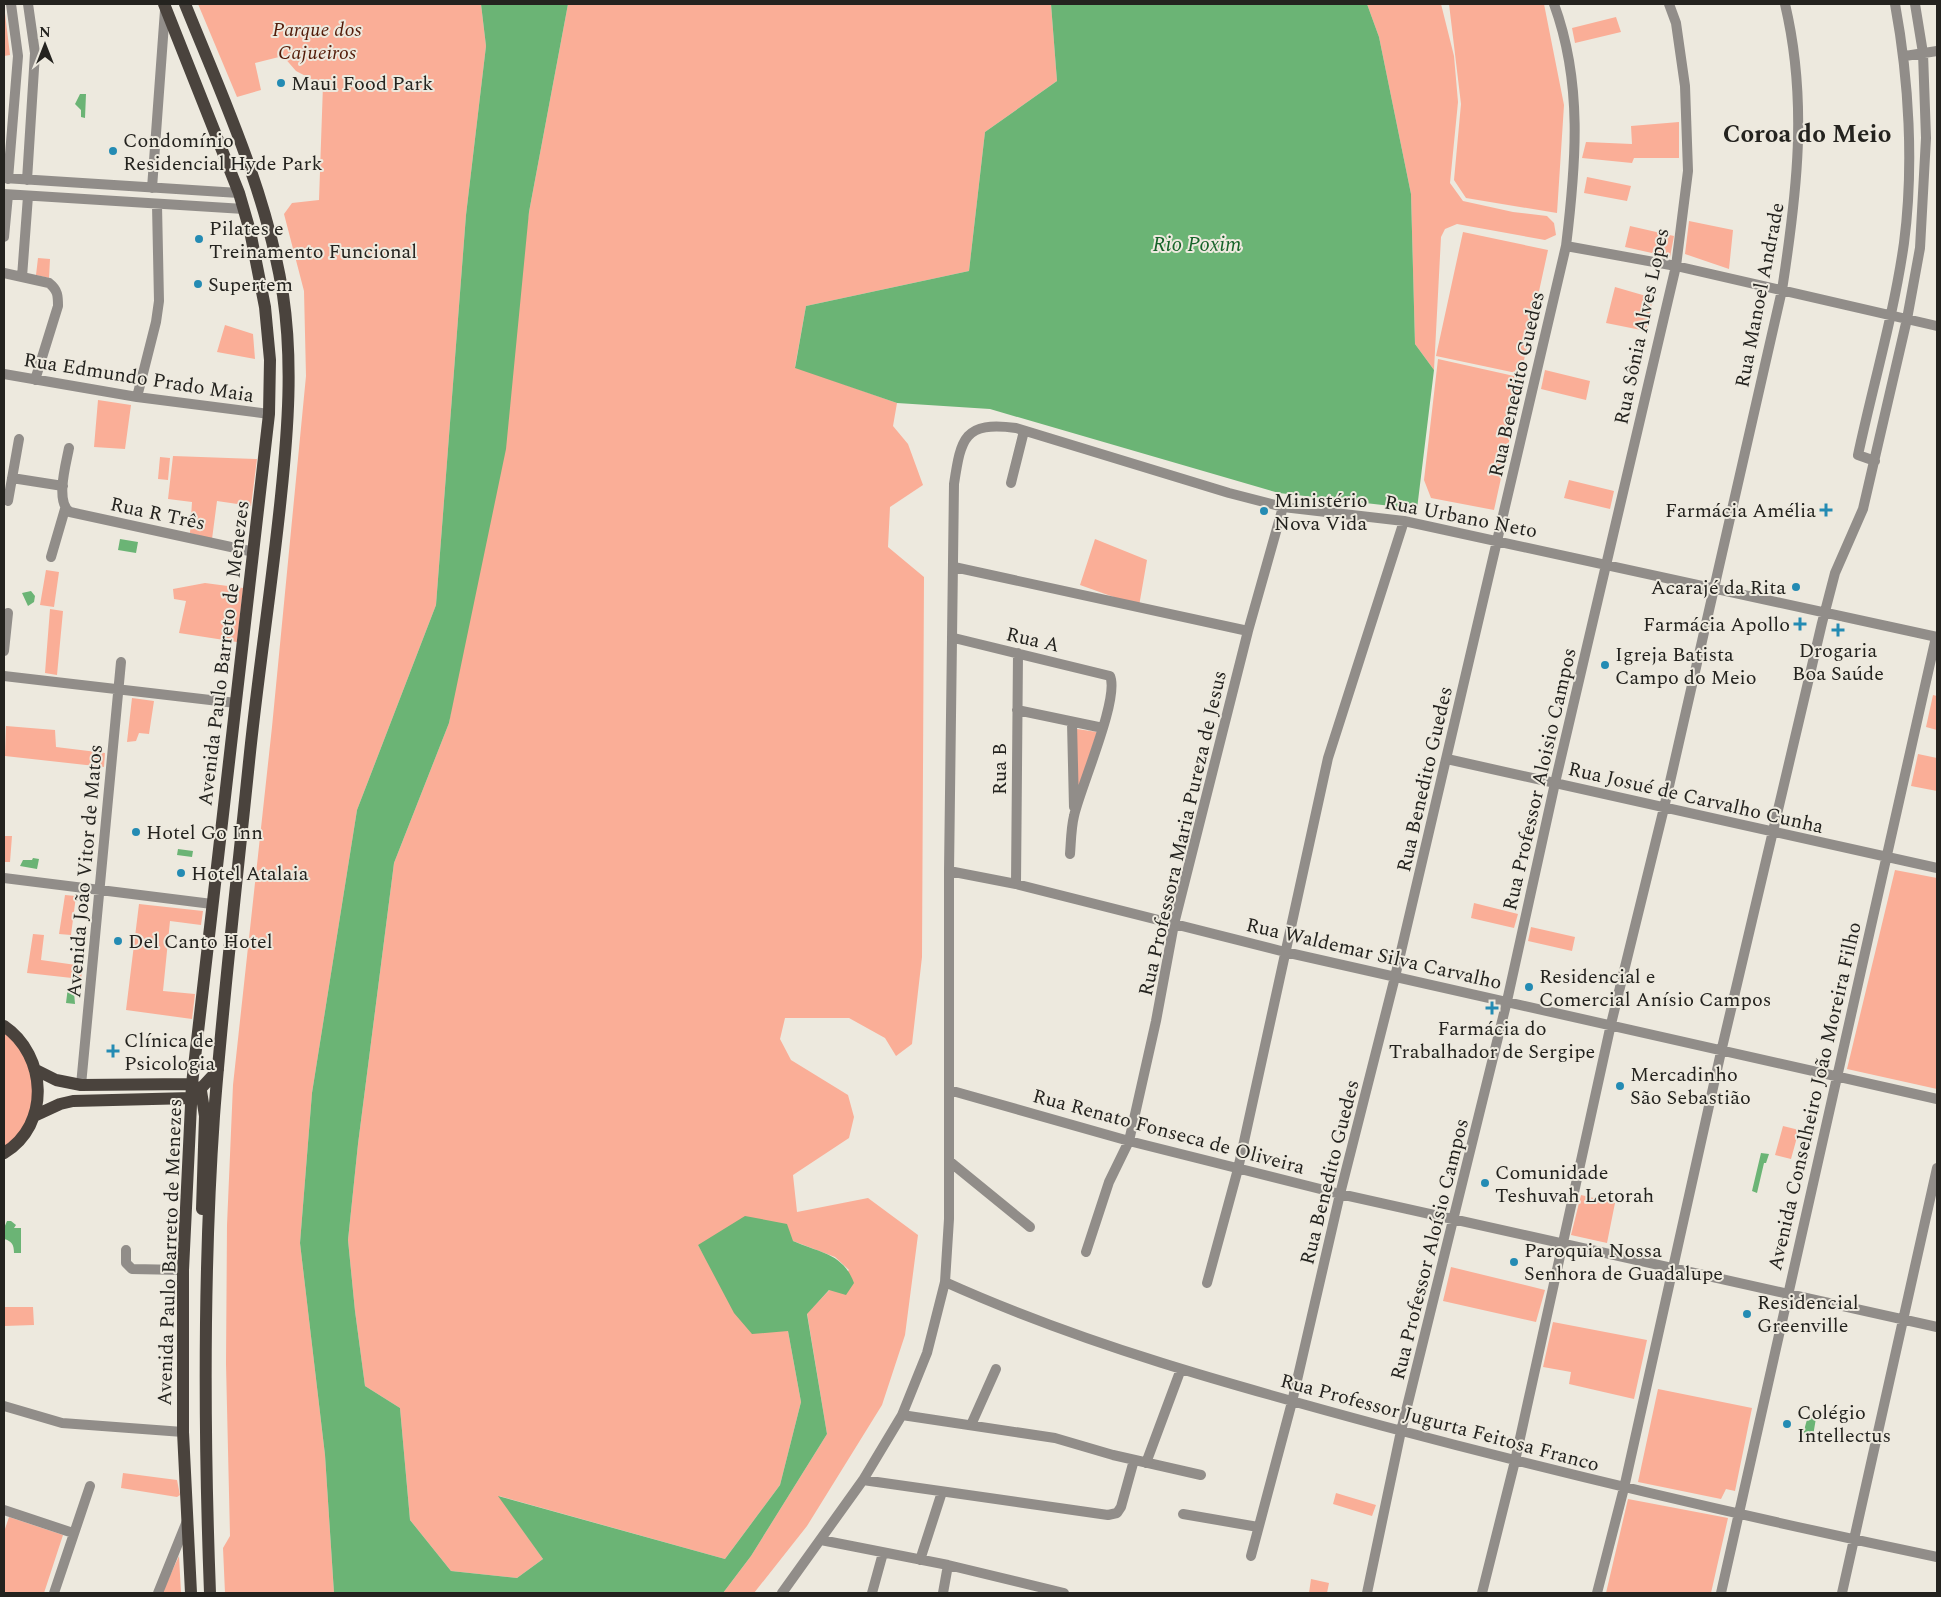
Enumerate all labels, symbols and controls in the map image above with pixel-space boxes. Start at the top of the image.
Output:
park label: Parque dos Cajueiros [272,15,362,68]
north arrow [20,20,70,70]
text: N [39,22,51,43]
place label: Maui Food Park [291,69,433,99]
marker: Maui Food Park [275,77,287,89]
district label: Coroa do Meio [1723,116,1891,154]
place label: Condomínio Residencial Hyde Park [123,126,323,179]
marker: Condomínio Residencial Hyde Park [107,145,119,157]
street label: Rua Manoel Andrade [1727,200,1793,390]
place label: Pilates e Treinamento Funcional [209,214,417,267]
street label: Rua Sônia Alves Lopes [1606,225,1677,427]
water label: Rio Poxim [1153,229,1242,261]
marker: Pilates e Treinamento Funcional [193,233,205,245]
place label: Supertem [208,270,293,300]
marker: Supertem [192,278,204,290]
street label: Rua Benedito Guedes [1481,288,1553,480]
street label: Rua Edmundo Prado Maia [21,345,256,411]
place label: Ministério Nova Vida [1274,486,1367,539]
street label: Rua Urbano Neto [1382,487,1540,546]
street label: Rua R Três [107,489,208,539]
place label: Farmácia Amélia [1665,496,1816,526]
street label: Avenida Paulo Barreto de Menezes [190,499,258,808]
marker: Farmácia Amélia [1820,504,1832,516]
marker: Ministério Nova Vida [1258,505,1270,517]
place label: Acarajé da Rita [1651,573,1786,603]
marker: Acarajé da Rita [1790,581,1802,593]
place label: Farmácia Apollo [1643,610,1790,640]
marker: Farmácia Apollo [1794,618,1806,630]
street label: Rua A [1003,619,1063,661]
marker: Drogaria Boa Saúde [1832,624,1844,636]
place label: Drogaria Boa Saúde [1792,636,1884,689]
place label: Igreja Batista Campo do Meio [1615,640,1757,693]
street label: Rua Professor Aloisio Campos [1495,645,1585,913]
marker: Igreja Batista Campo do Meio [1599,659,1611,671]
street label: Rua Professora Maria Pureza de Jesus [1131,667,1235,999]
street label: Rua Benedito Guedes [1389,683,1461,875]
street label: Avenida João Vitor de Matos [59,743,111,999]
street label: Rua B [985,743,1015,795]
street label: Rua Josué de Carvalho Cunha [1565,754,1827,842]
place label: Hotel Go Inn [146,818,263,848]
marker: Hotel Go Inn [130,826,142,838]
place label: Hotel Atalaia [191,859,309,889]
marker: Hotel Atalaia [175,867,187,879]
street label: Rua Waldemar Silva Carvalho [1243,910,1505,998]
street label: Avenida Conselheiro João Moreira Filho [1760,919,1870,1274]
place label: Del Canto Hotel [128,927,273,957]
marker: Del Canto Hotel [112,935,124,947]
place label: Residencial e Comercial Anísio Campos [1539,962,1771,1015]
marker: Residencial e Comercial Anísio Campos [1523,981,1535,993]
marker: Farmácia do Trabalhador de Sergipe [1486,1002,1498,1014]
place label: Farmácia do Trabalhador de Sergipe [1389,1014,1595,1067]
place label: Clínica de Psicologia [124,1026,215,1079]
marker: Clínica de Psicologia [106,1044,120,1058]
place label: Mercadinho São Sebastião [1630,1060,1751,1113]
street label: Rua Benedito Guedes [1292,1077,1367,1268]
marker: Mercadinho São Sebastião [1614,1080,1626,1092]
street label: Rua Renato Fonseca de Oliveira [1029,1081,1308,1183]
street label: Avenida Paulo Barreto de Menezes [150,1098,190,1406]
street label: Rua Professor Aloísio Campos [1383,1115,1477,1383]
place label: Comunidade Teshuvah Letorah [1495,1158,1654,1211]
marker: Comunidade Teshuvah Letorah [1479,1177,1491,1189]
place label: Paroquia Nossa Senhora de Guadalupe [1524,1236,1723,1289]
marker: Paroquia Nossa Senhora de Guadalupe [1508,1256,1520,1268]
place label: Residencial Greenville [1757,1288,1859,1341]
marker: Residencial Greenville [1741,1308,1753,1320]
street label: Rua Professor Jugurta Feitosa Franco [1277,1366,1603,1480]
place label: Colégio Intellectus [1797,1398,1891,1451]
marker: Colégio Intellectus [1781,1418,1793,1430]

